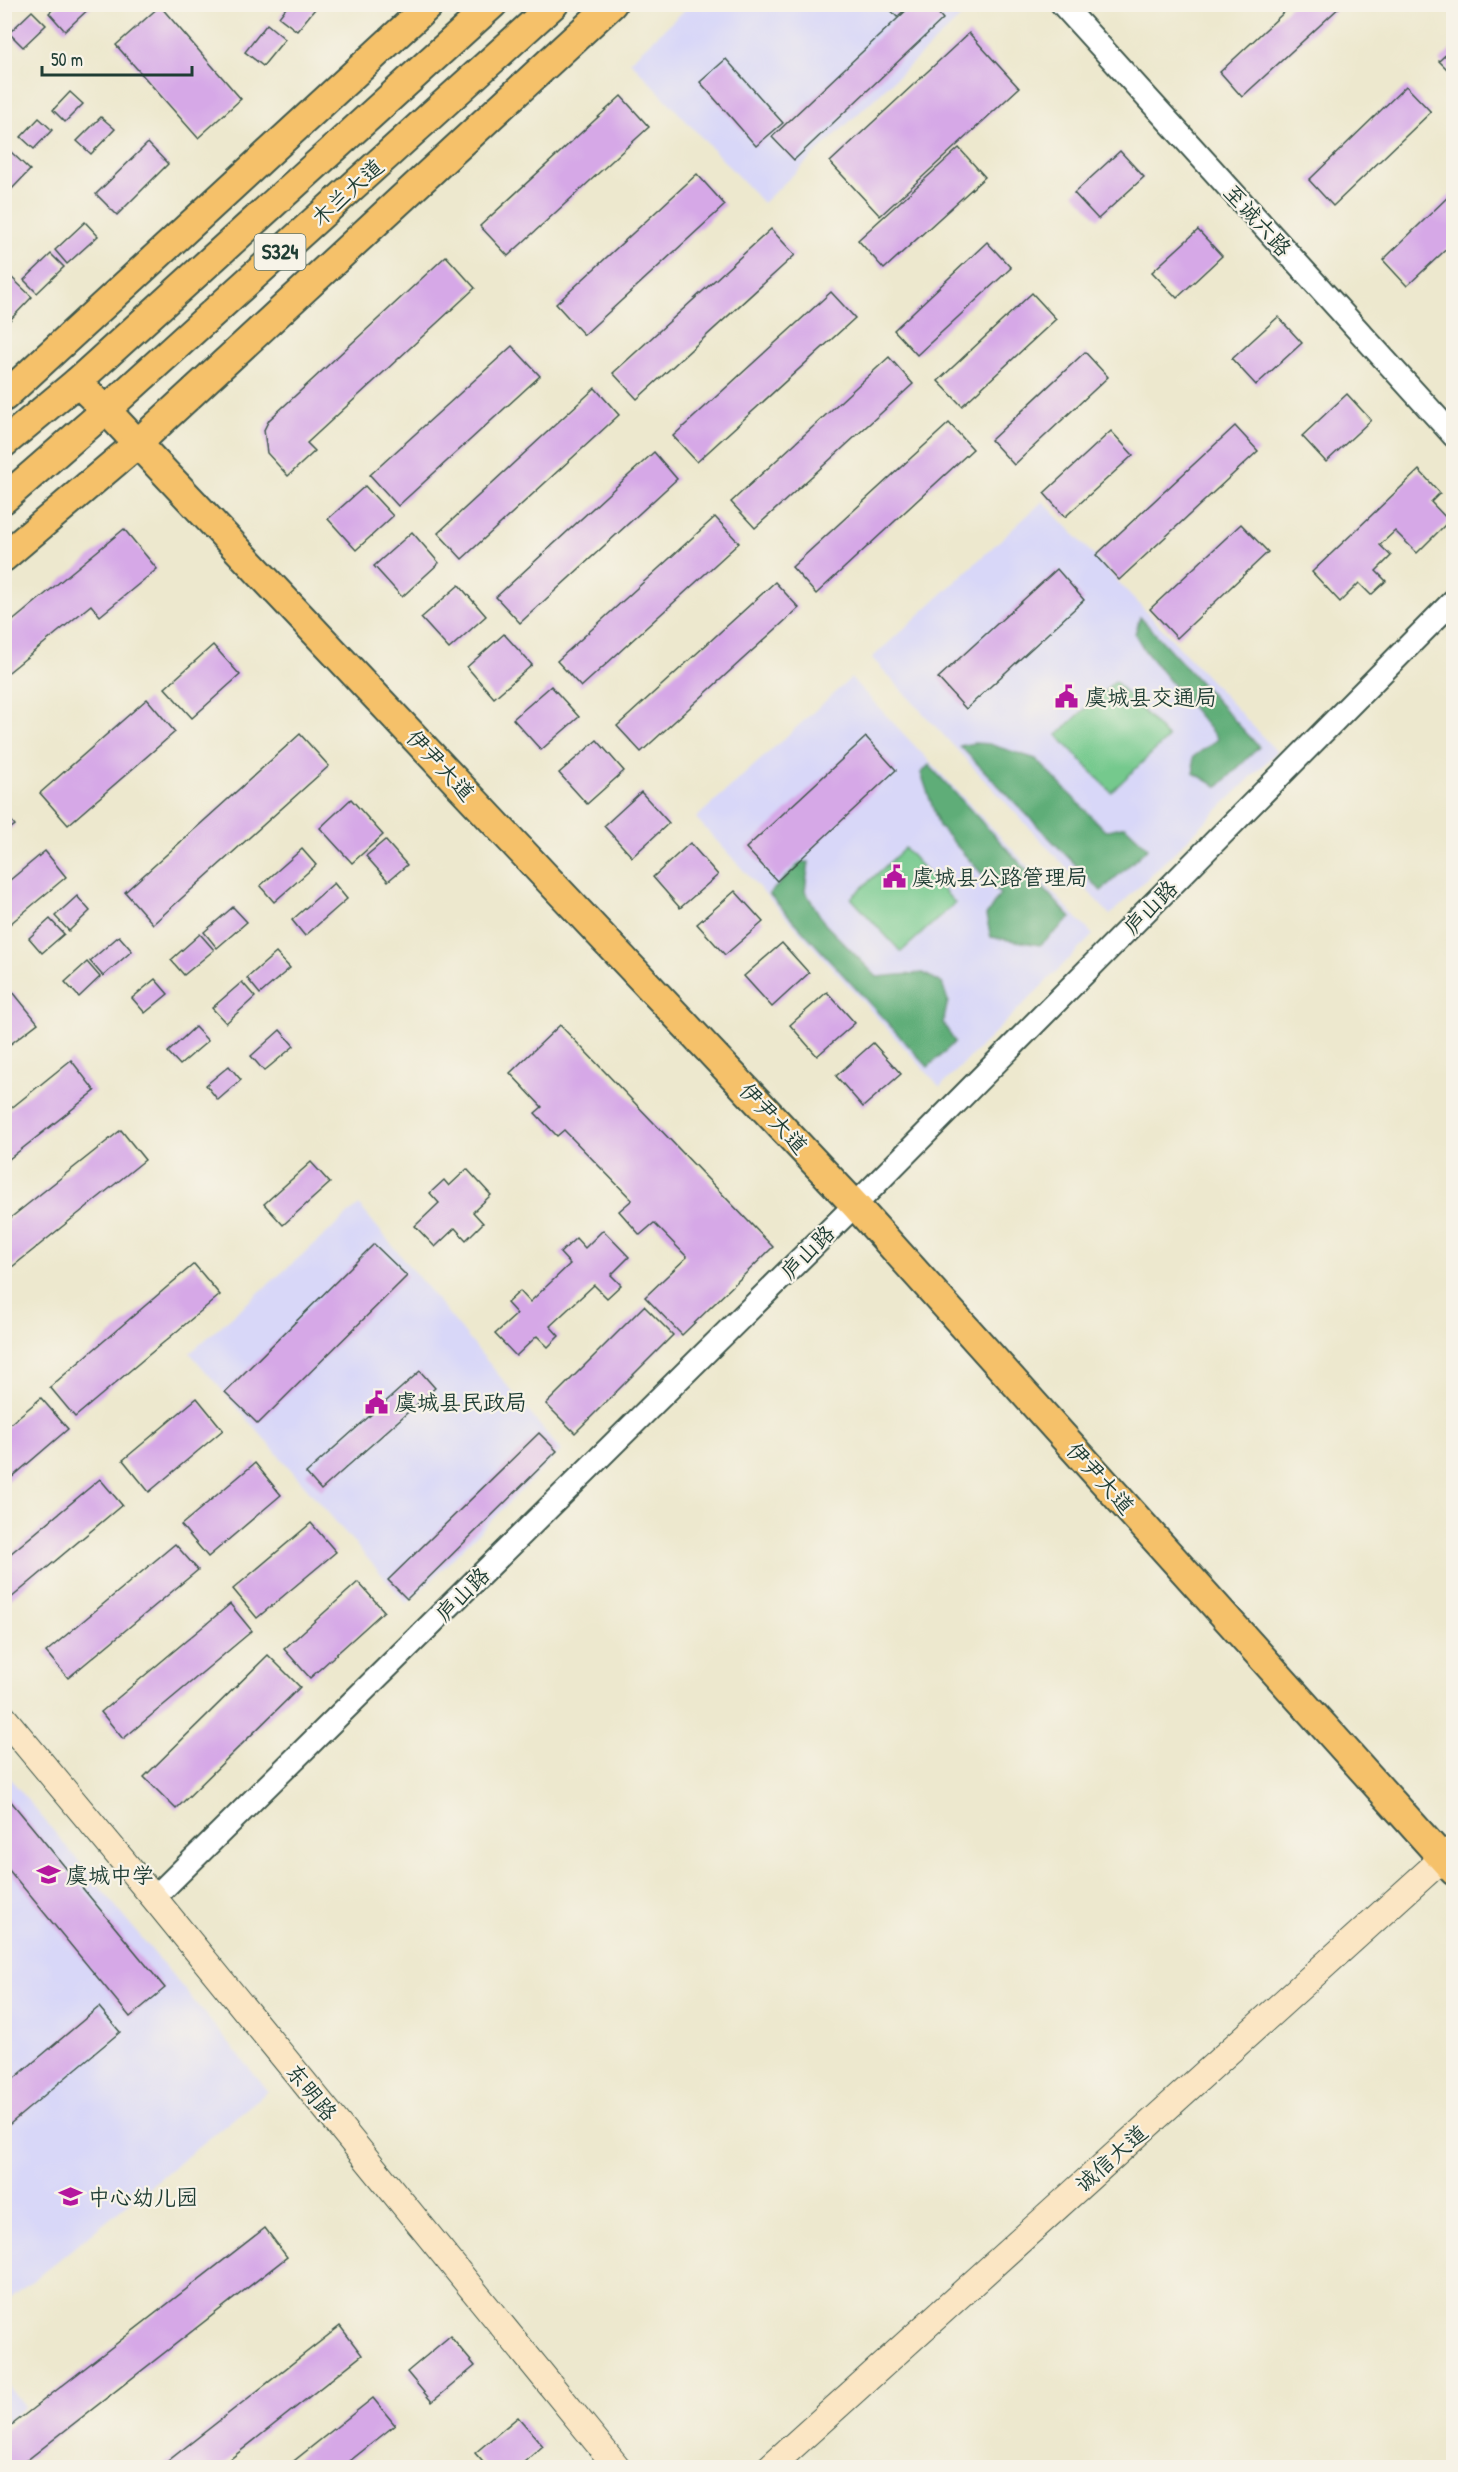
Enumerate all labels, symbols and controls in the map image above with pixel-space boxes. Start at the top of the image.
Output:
scale bar [42,39,192,77]
text: 50 m [51,47,83,72]
street label: 木兰大道 [304,151,390,233]
street label: 至诚六路 [1217,177,1299,263]
road number: S324 [254,234,306,270]
place label: 虞城县交通局 [1085,682,1217,712]
public building icon: 虞城县交通局 [1054,684,1080,710]
street label: 伊尹大道 [400,723,482,807]
place label: 虞城县公路管理局 [912,862,1088,892]
public building icon: 虞城县公路管理局 [881,864,907,890]
street label: 庐山路 [1116,873,1184,941]
street label: 伊尹大道 [733,1076,815,1160]
street label: 庐山路 [773,1218,841,1286]
place label: 虞城县民政局 [395,1387,527,1417]
public building icon: 虞城县民政局 [364,1389,390,1415]
street label: 伊尹大道 [1060,1435,1142,1521]
street label: 庐山路 [428,1560,496,1628]
place label: 虞城中学 [66,1860,154,1890]
school or university icon: 虞城中学 [35,1862,61,1888]
street label: 东明路 [280,2057,344,2127]
street label: 诚信大道 [1068,2117,1154,2199]
place label: 中心幼儿园 [88,2182,198,2212]
school or university icon: 中心幼儿园 [57,2184,83,2210]

